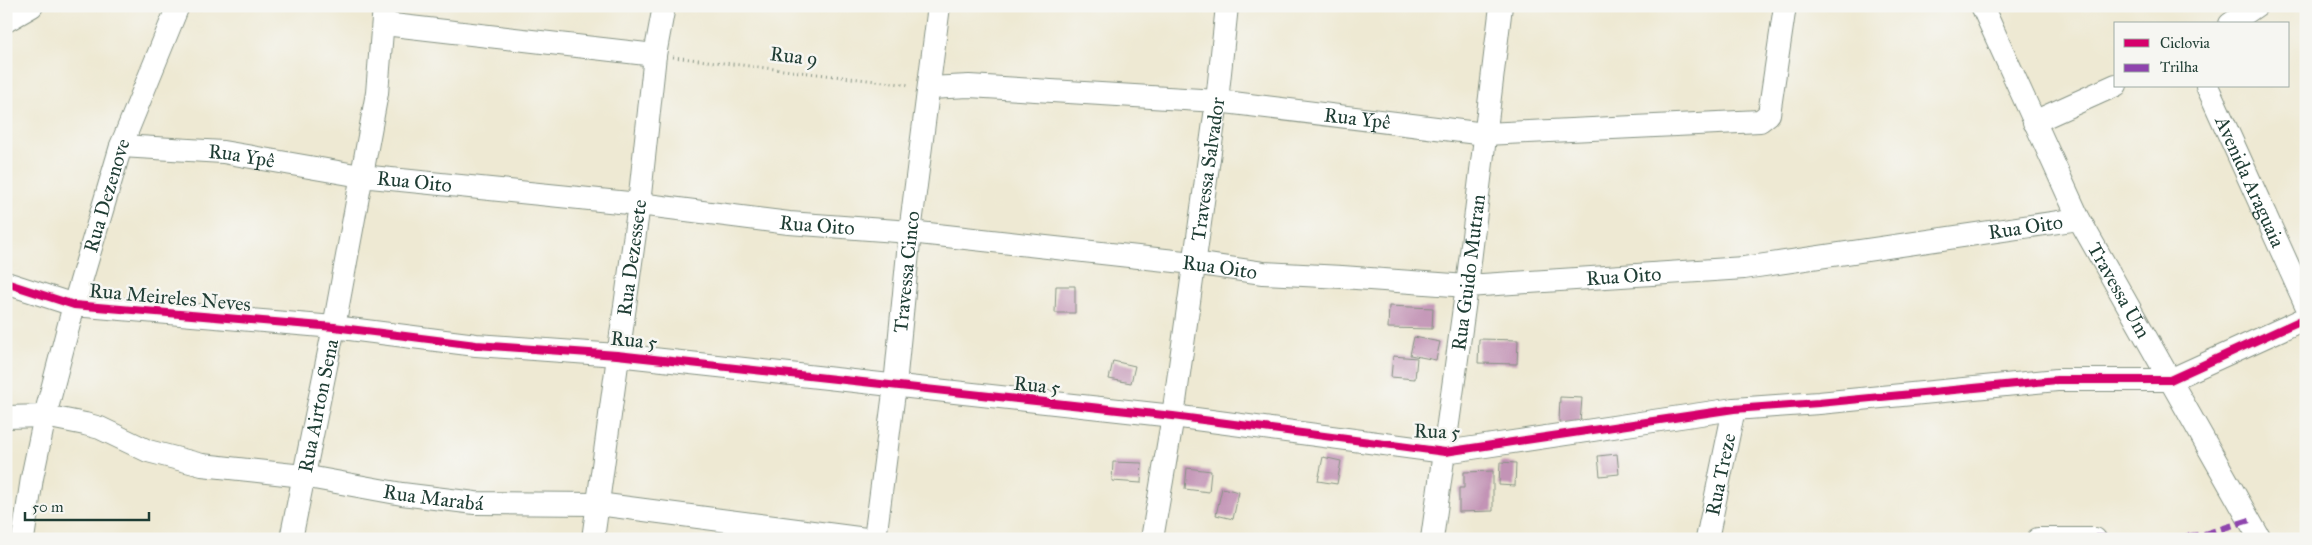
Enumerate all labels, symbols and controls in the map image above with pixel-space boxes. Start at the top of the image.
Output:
legend [2114,22,2290,88]
text: Ciclovia [2160,34,2211,52]
street label: Rua 9 [769,41,819,71]
text: Trilha [2160,58,2199,76]
street label: Travessa Salvador [1186,95,1229,243]
street label: Rua Ypê [1323,102,1392,134]
street label: Avenida Araguaia [2210,111,2291,252]
street label: Rua Dezenove [78,135,135,255]
street label: Rua Ypê [208,139,277,173]
street label: Rua Oito [376,166,453,197]
street label: Rua Guido Mutran [1446,193,1490,352]
street label: Rua Dezessete [612,198,651,317]
street label: Travessa Cinco [888,209,925,334]
street label: Rua Oito [778,210,856,240]
street label: Rua Oito [1986,210,2064,244]
street label: Travessa Um [2083,238,2156,343]
street label: Rua Oito [1181,250,1259,284]
street label: Rua Oito [1585,261,1662,290]
street label: Rua Meireles Neves [88,278,252,316]
street label: Rua 5 [610,326,658,354]
street label: Rua Airton Sena [293,336,343,474]
street label: Rua 5 [1013,371,1061,399]
street label: Rua 5 [1413,418,1461,444]
street label: Rua Treze [1700,431,1741,518]
street label: Rua Marabá [381,479,484,515]
scale bar [25,490,149,522]
text: 50 m [32,498,64,516]

